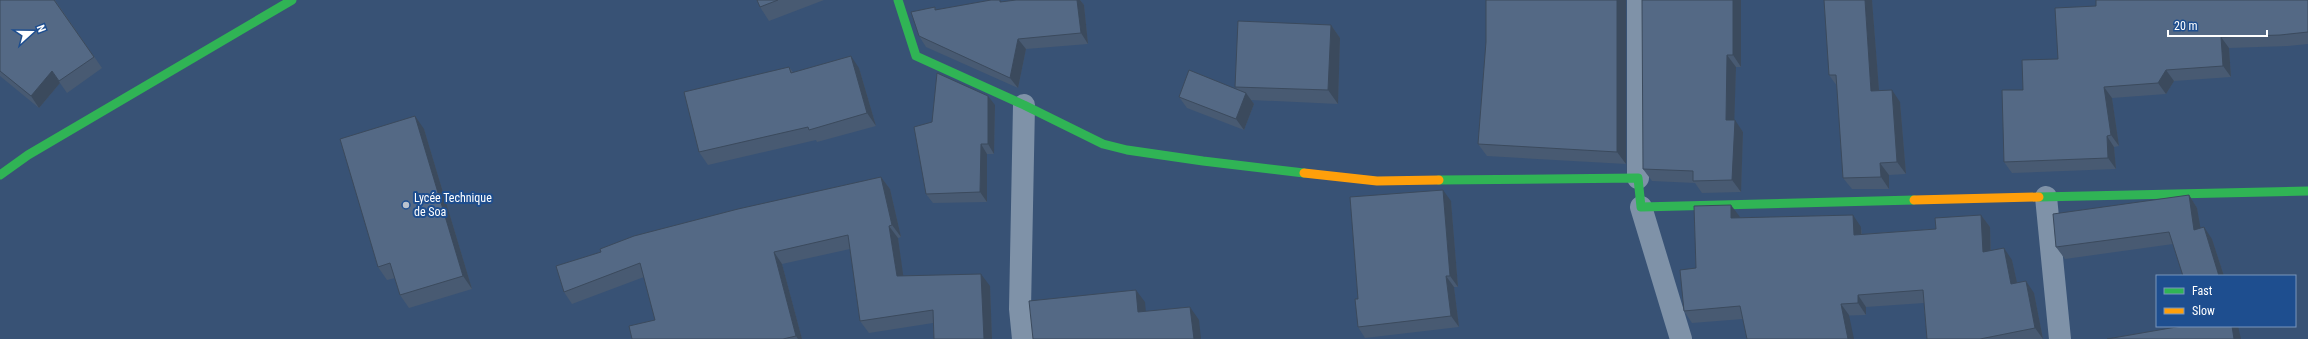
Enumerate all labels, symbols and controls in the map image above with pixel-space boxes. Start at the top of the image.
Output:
north arrow [12,12,52,52]
scale bar [2168,12,2267,38]
text: 20 m [2174,19,2198,33]
text: N [34,23,48,34]
place label: Lycée Technique de Soa [414,191,492,219]
marker: Lycée Technique de Soa [401,200,411,210]
legend [2156,275,2296,327]
text: Fast [2192,284,2213,298]
text: Slow [2192,304,2215,318]

